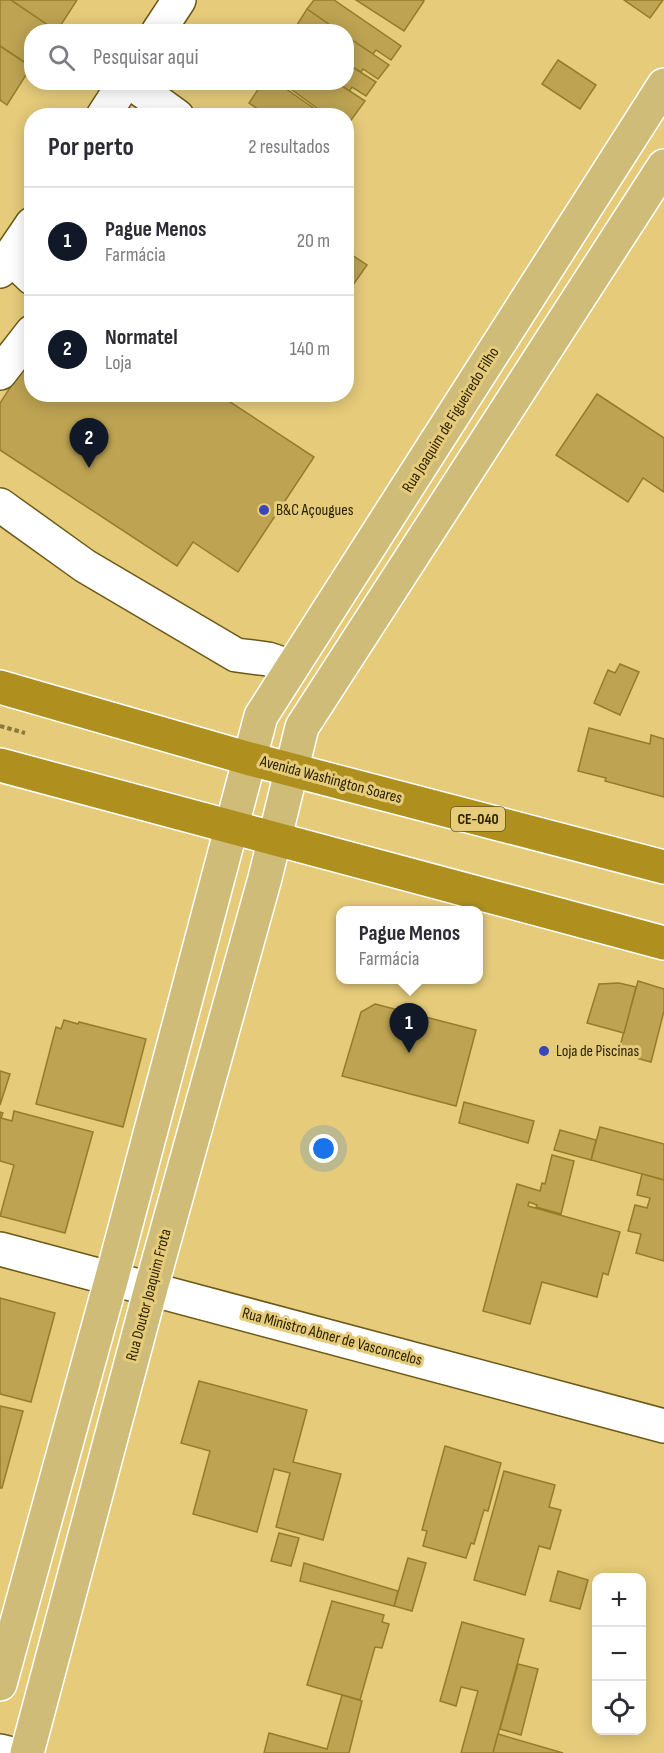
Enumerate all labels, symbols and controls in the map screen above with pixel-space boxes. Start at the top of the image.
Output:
search box [24,24,354,90]
icon: search [45,41,78,74]
text: Pesquisar aqui [93,44,198,71]
text: Por perto [48,132,134,163]
text: 2 resultados [248,135,330,159]
text: Pague Menos [105,216,207,243]
text: 1 [64,229,71,253]
text: 20 m [297,229,330,253]
text: Farmácia [105,243,166,267]
text: Normatel [105,324,178,351]
text: 2 [63,337,72,361]
text: 140 m [290,337,330,361]
street label: Rua Joaquim de Figueiredo Filho [398,344,504,496]
text: Loja [105,351,132,375]
pin: 2 [70,418,109,468]
place label: B&C Açougues [276,501,354,520]
marker: B&C Açougues [257,503,271,517]
street label: Avenida Washington Soares [257,752,404,808]
road number: CE-040 [451,807,505,831]
popup [336,906,483,984]
text: Pague Menos [359,920,460,947]
text: Farmácia [359,947,419,971]
pin: 1 [390,1004,428,1053]
place label: Loja de Piscinas [556,1042,639,1061]
marker: Loja de Piscinas [537,1044,551,1058]
your location [309,1134,338,1163]
street label: Rua Doutor Joaquim Frota [122,1227,176,1363]
street label: Rua Ministro Abner de Vasconcelos [240,1304,424,1370]
map controls [592,1573,646,1735]
button: + [592,1573,646,1627]
button: − [592,1627,646,1681]
button: locate [592,1681,646,1735]

